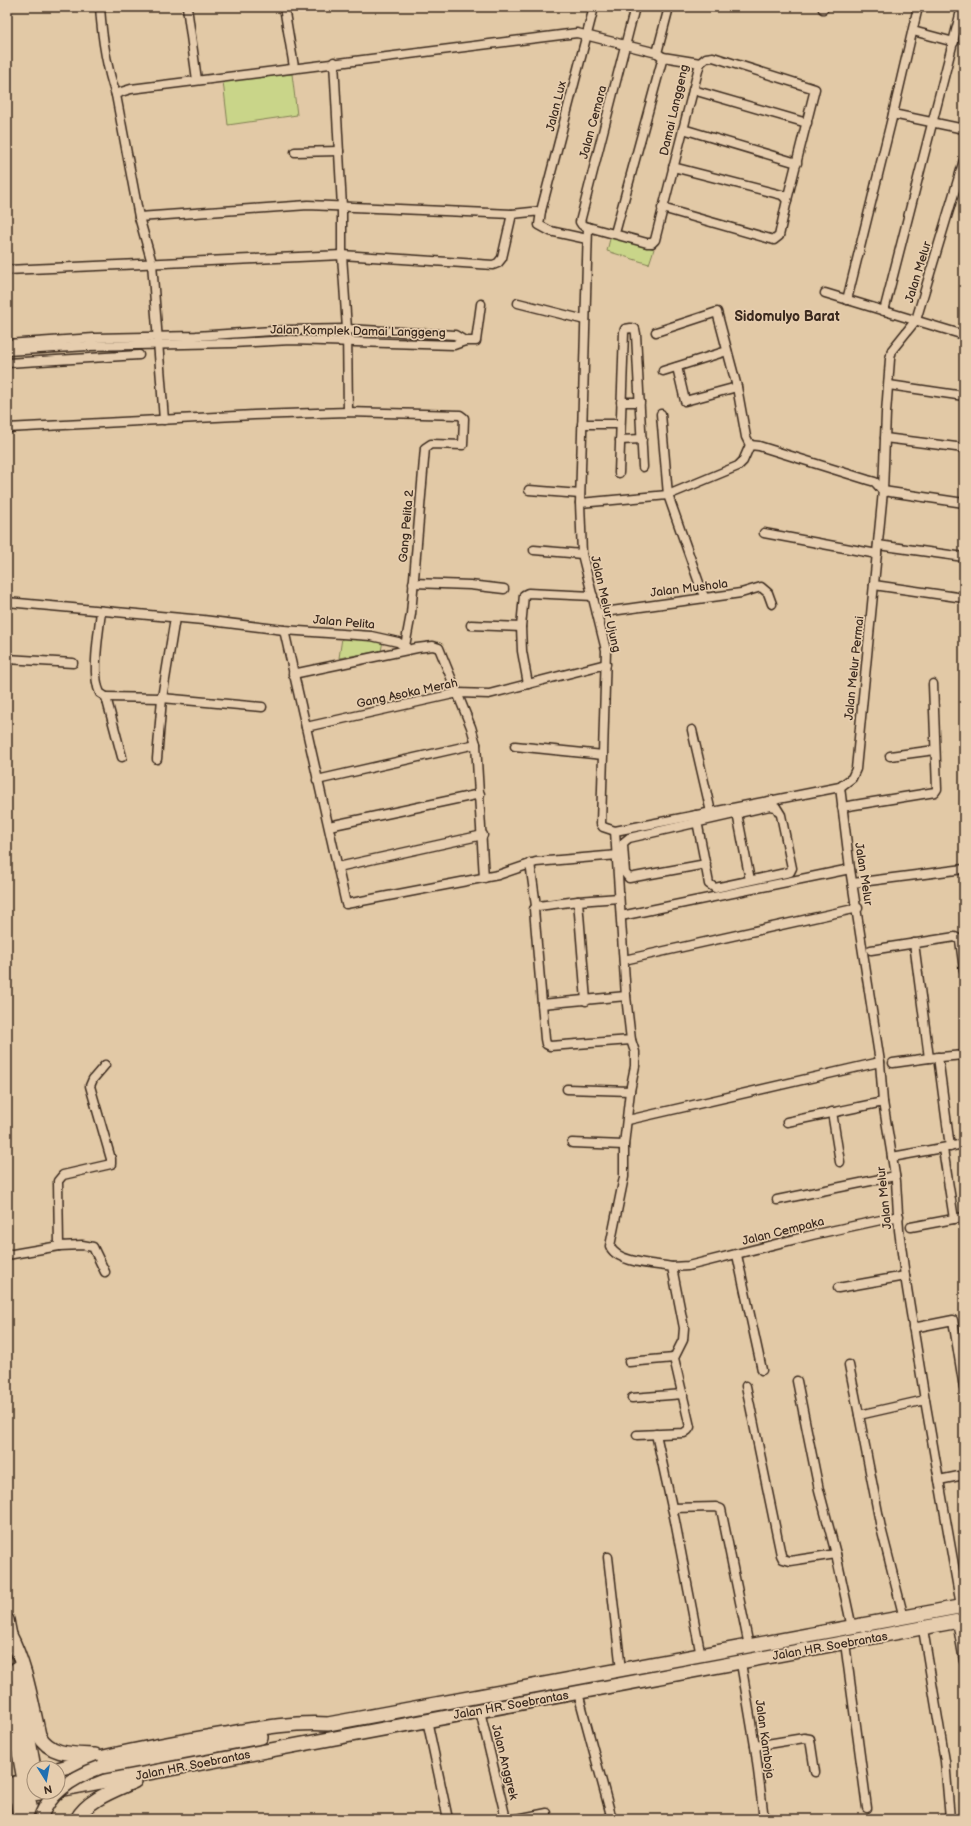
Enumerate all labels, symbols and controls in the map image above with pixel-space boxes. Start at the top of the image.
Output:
street label: Damai Langgeng [657,63,692,157]
street label: Jalan Lux [543,79,570,133]
street label: Jalan Cemara [576,84,611,161]
street label: Jalan Melur [902,239,935,305]
district label: Sidomulyo Barat [734,308,840,325]
street label: Jalan Komplek Damai Langgeng [270,322,446,341]
street label: Gang Pelita 2 [396,489,417,563]
street label: Jalan Melur Ujung [587,554,624,654]
street label: Jalan Mushola [649,576,729,601]
street label: Jalan Pelita [312,612,376,633]
street label: Jalan Melur Permai [842,615,867,721]
street label: Gang Asoka Merah [355,675,459,712]
street label: Jalan Melur [851,842,876,907]
street label: Jalan Melur [874,1165,895,1230]
street label: Jalan Cempaka [741,1214,826,1249]
street label: Jalan HR. Soebrantas [771,1629,889,1664]
street label: Jalan HR. Soebrantas [452,1688,570,1723]
street label: Jalan Kamboja [752,1699,778,1780]
street label: Jalan Anggrek [488,1723,521,1802]
street label: Jalan HR. Soebrantas [134,1747,252,1784]
north arrow [26,1760,66,1800]
text: N [43,1782,53,1796]

